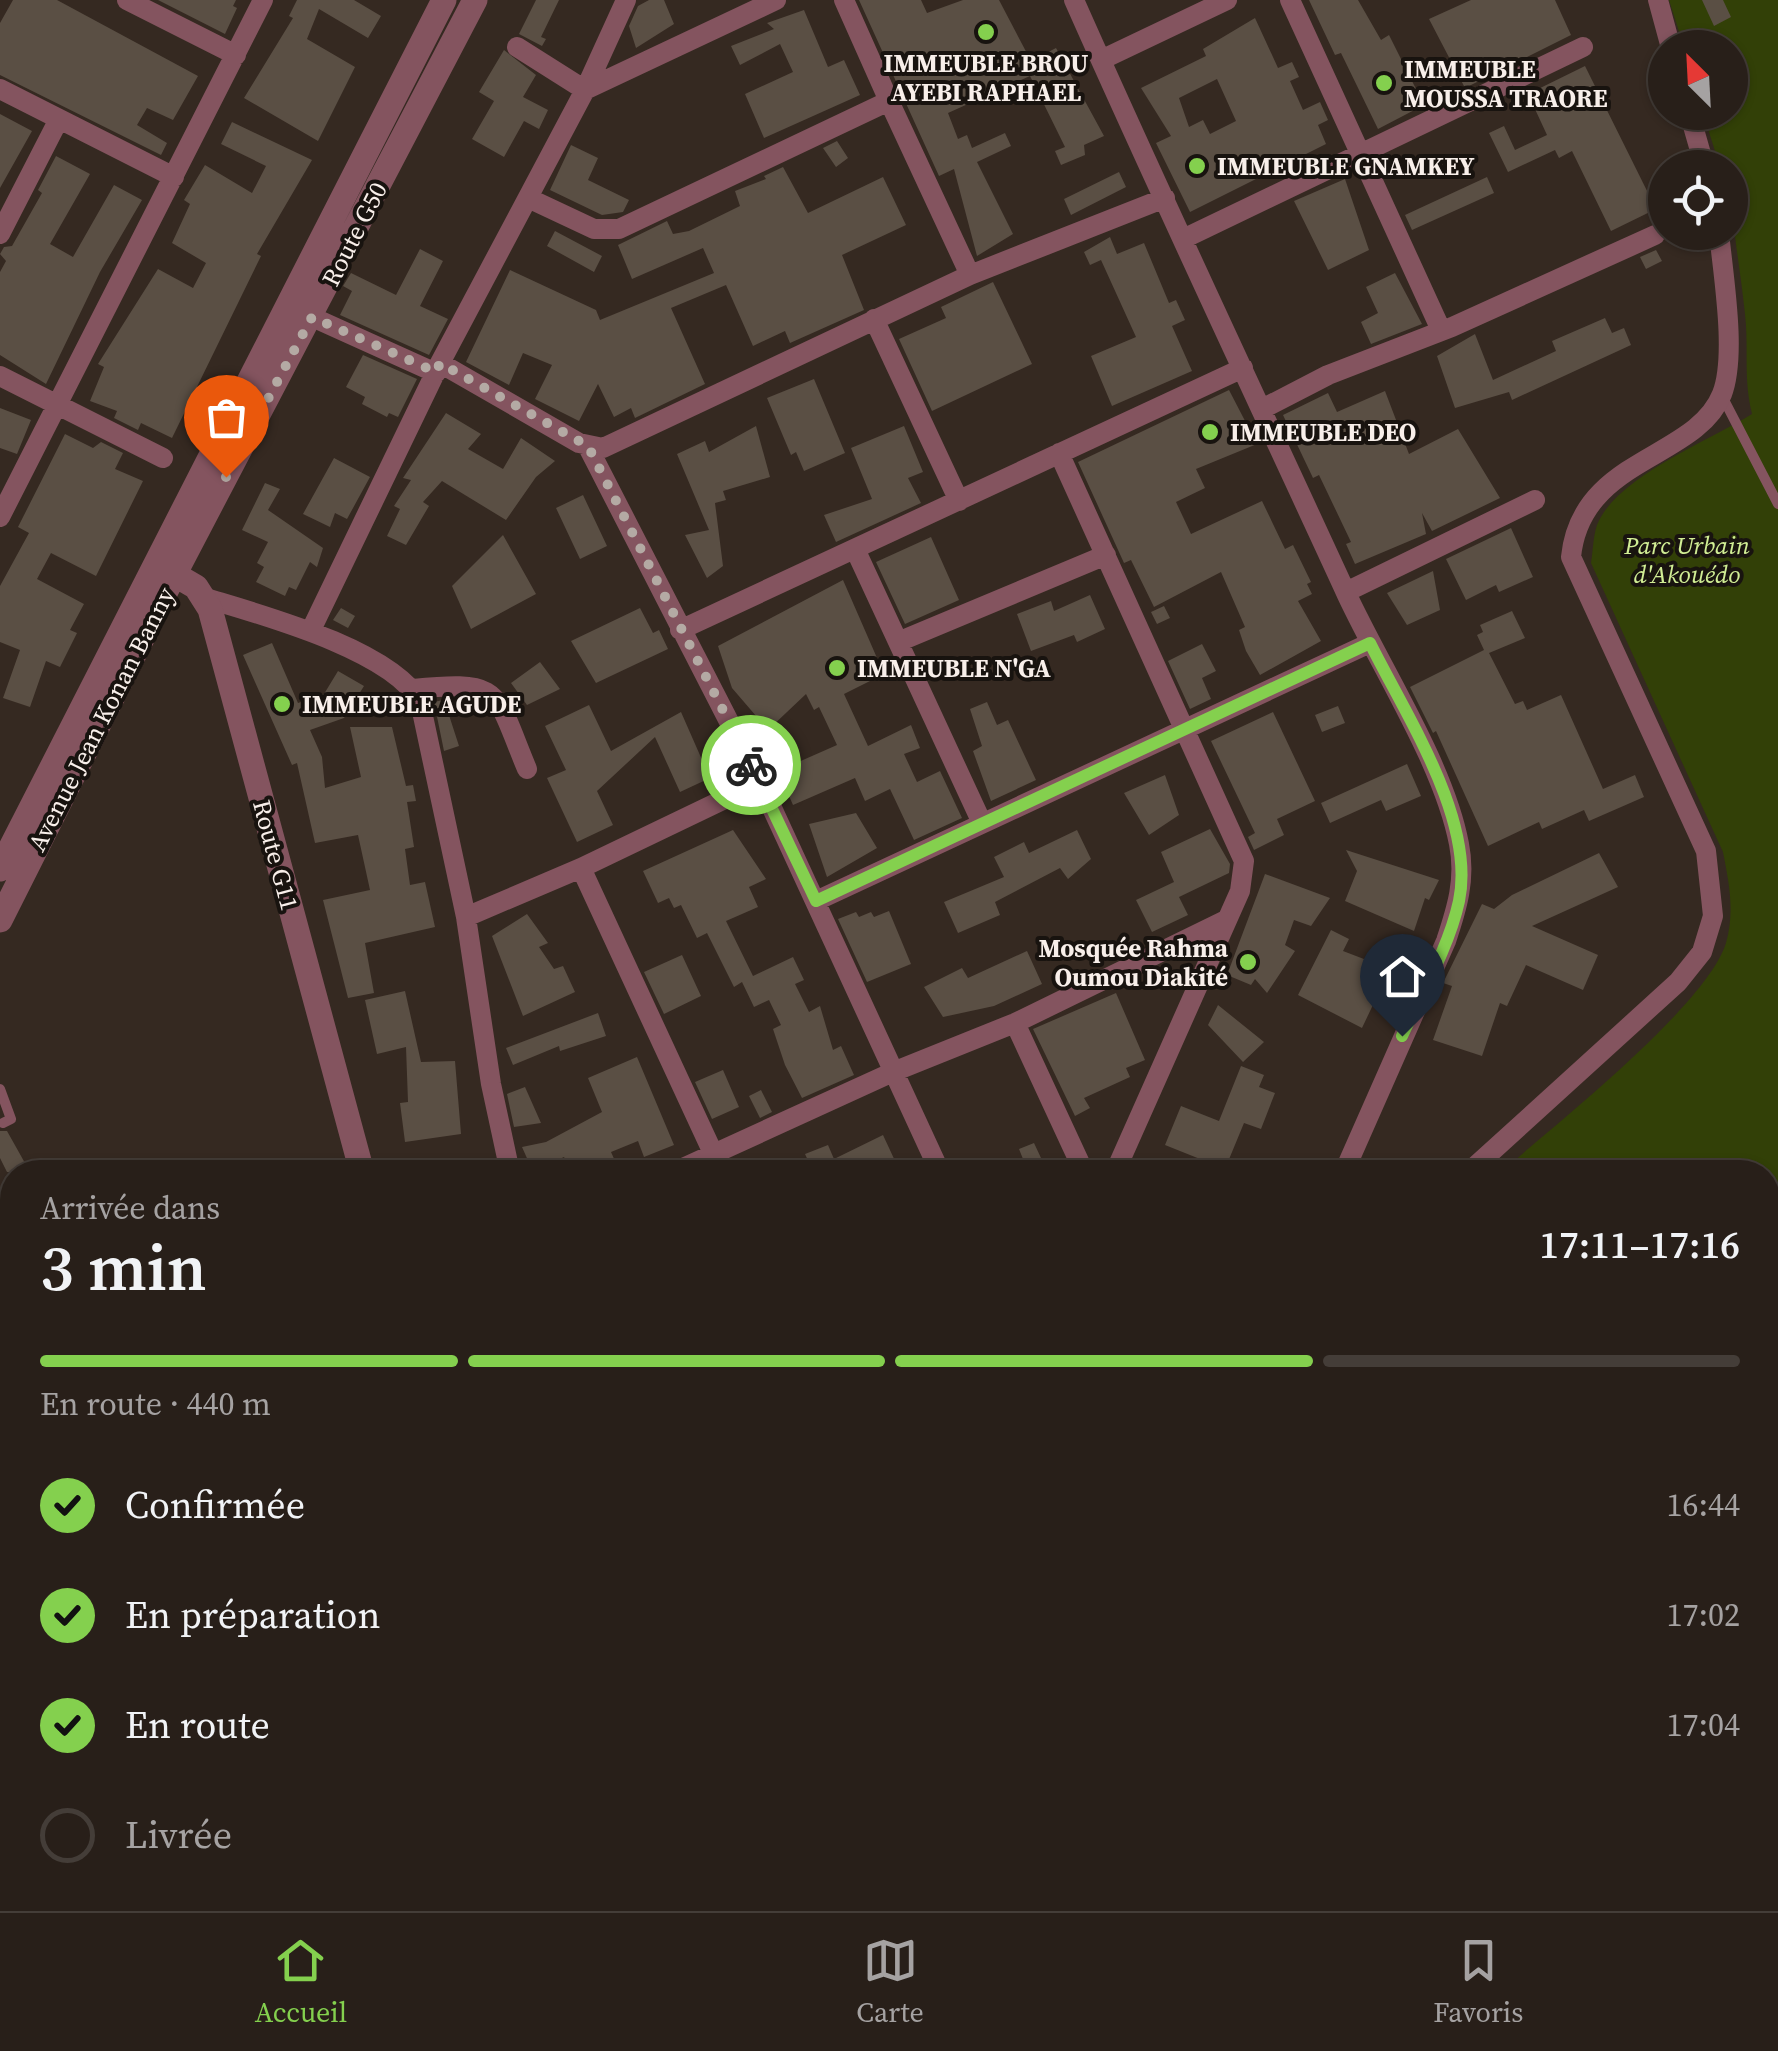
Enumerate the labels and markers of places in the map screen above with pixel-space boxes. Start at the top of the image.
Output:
marker: IMMEUBLE BROU AYEBI RAPHAEL [975,21,997,43]
place label: IMMEUBLE BROU AYEBI RAPHAEL [883,46,1089,109]
place label: IMMEUBLE MOUSSA TRAORE [1404,52,1608,115]
marker: IMMEUBLE MOUSSA TRAORE [1373,72,1395,94]
place label: IMMEUBLE GNAMKEY [1217,149,1475,183]
marker: IMMEUBLE GNAMKEY [1186,155,1208,177]
pin [184,375,269,478]
place label: IMMEUBLE DEO [1230,415,1416,449]
marker: IMMEUBLE DEO [1199,421,1221,443]
place label: IMMEUBLE N'GA [857,651,1051,685]
marker: IMMEUBLE N'GA [826,657,848,679]
place label: IMMEUBLE AGUDE [302,687,522,721]
marker: IMMEUBLE AGUDE [271,693,293,715]
place label: Mosquée Rahma Oumou Diakité [1038,931,1229,994]
pin [1360,934,1445,1037]
marker: Mosquée Rahma Oumou Diakité [1237,951,1259,973]

